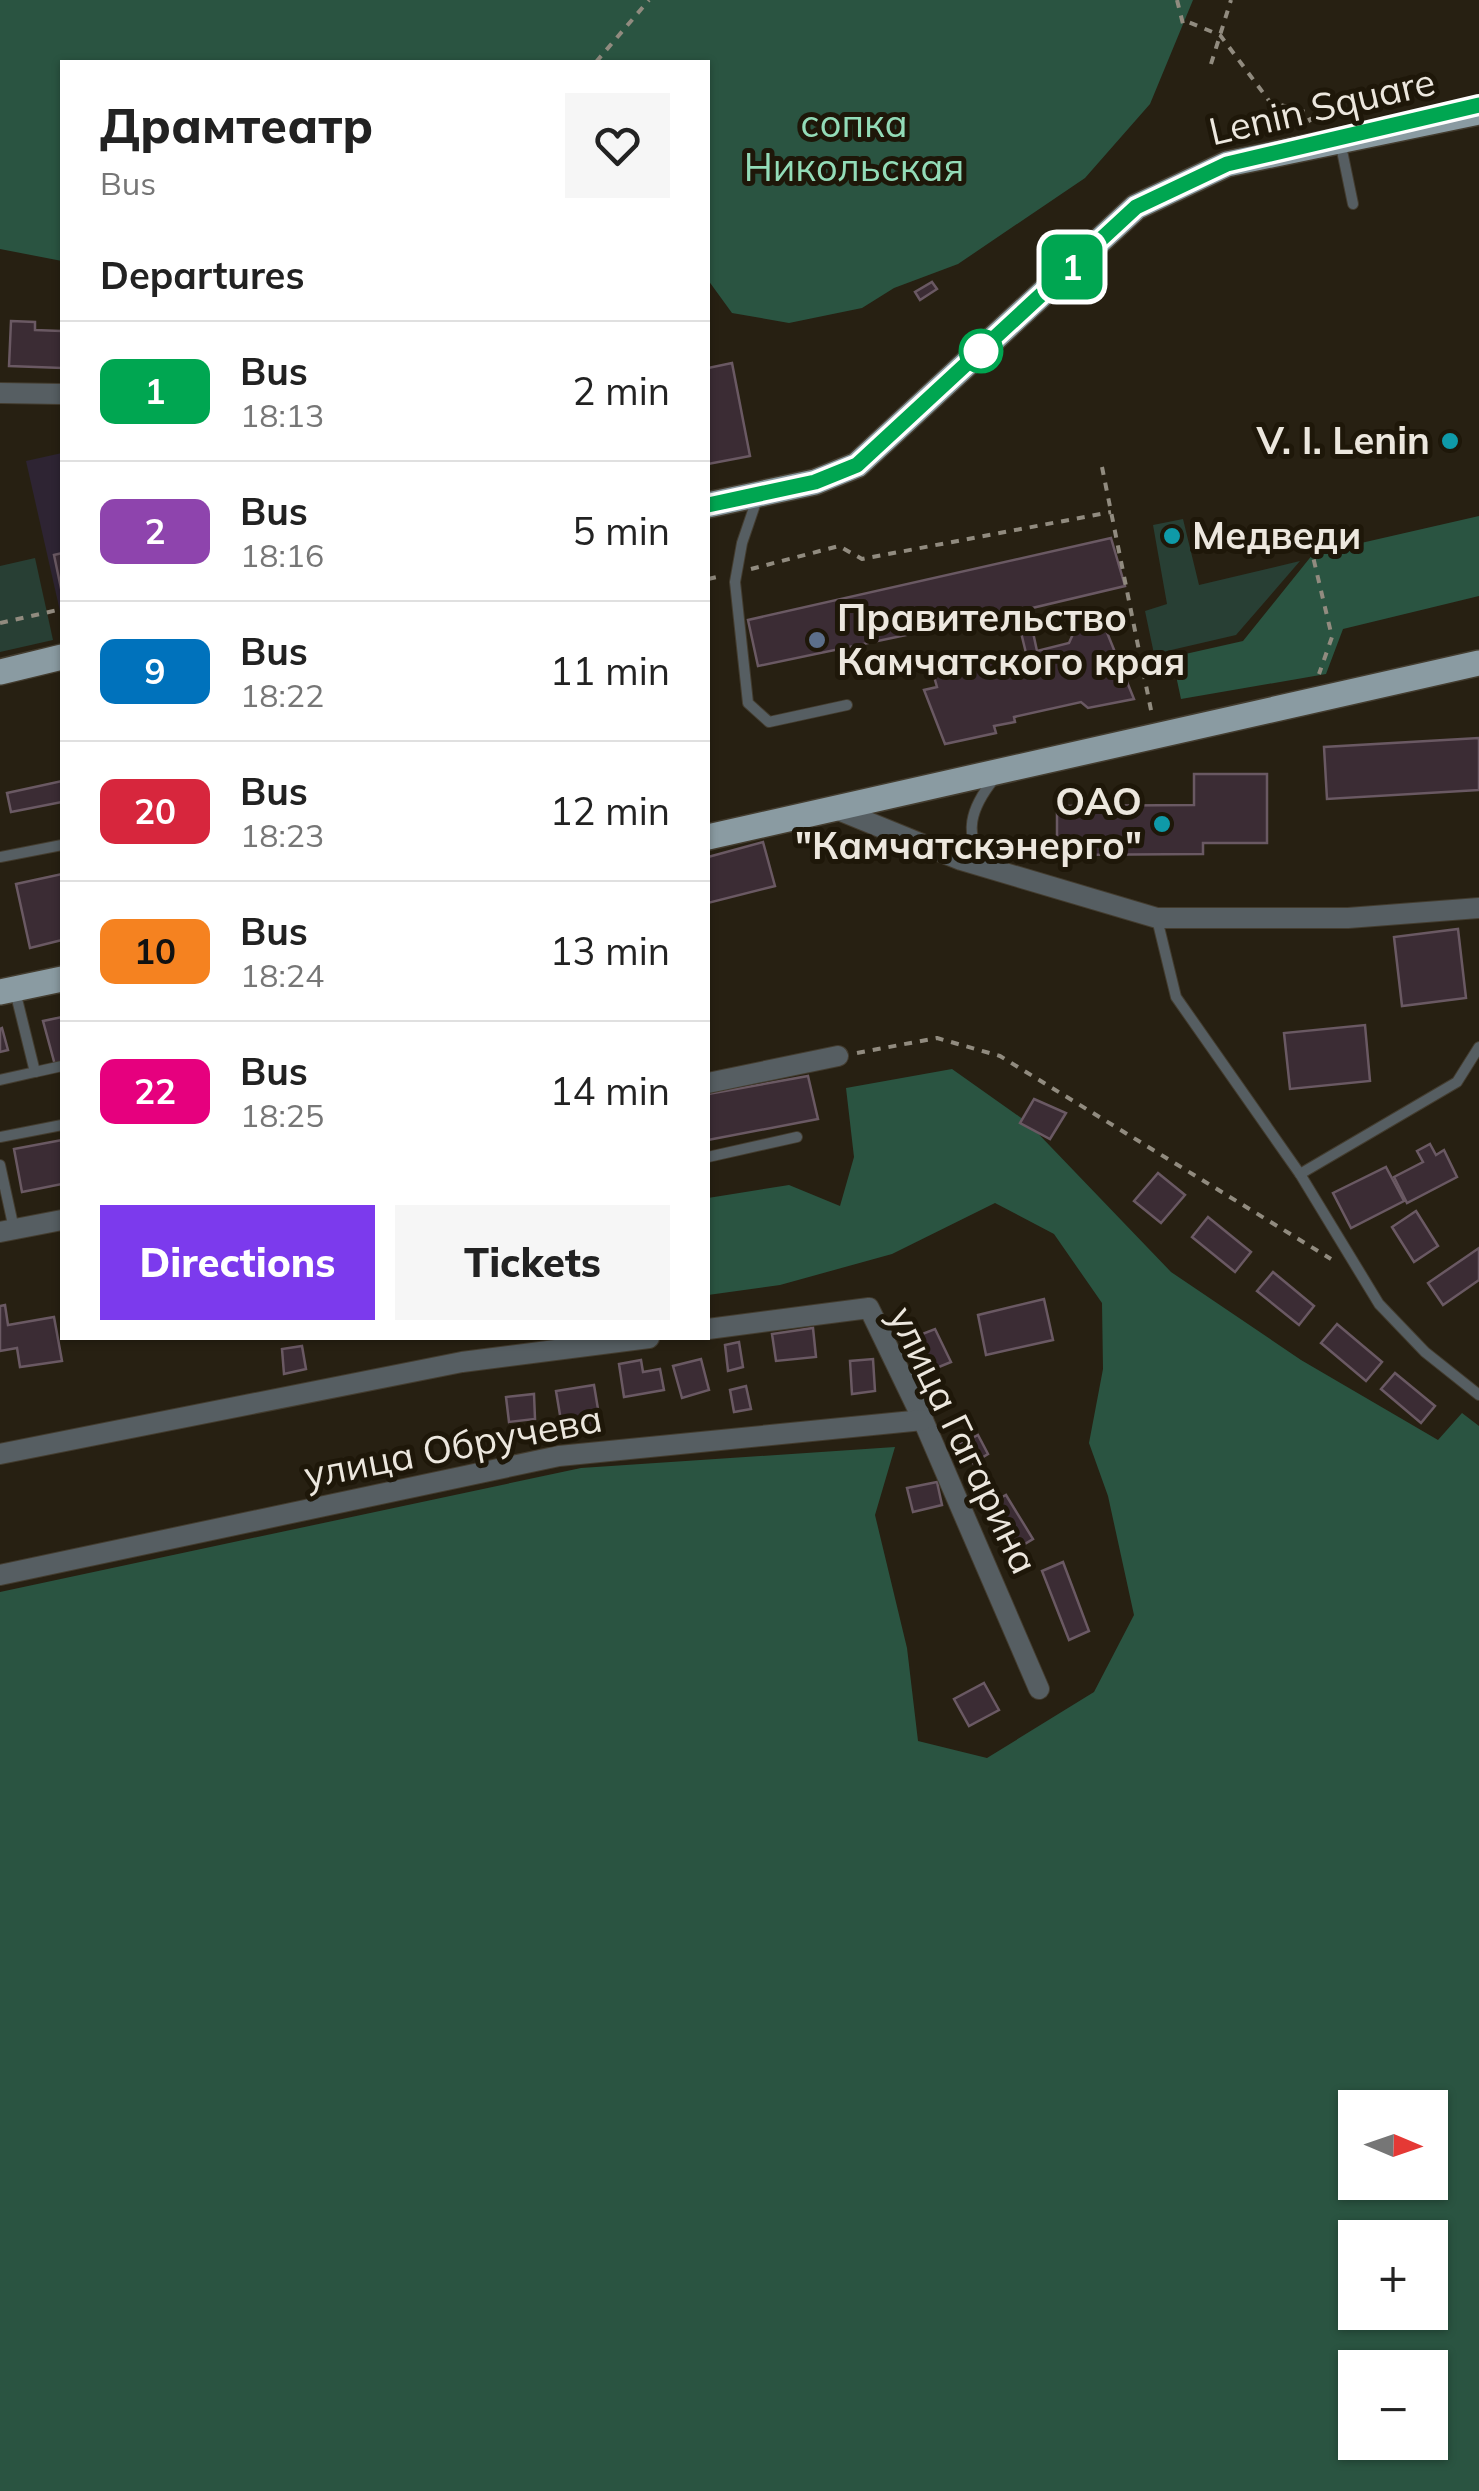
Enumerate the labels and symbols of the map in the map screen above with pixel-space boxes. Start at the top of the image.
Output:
street label: Lenin Square [1204,57,1439,155]
park label: сопка Никольская [744,99,964,191]
line badge: 1 [1040,234,1104,300]
unlabelled marker [960,330,1002,372]
place label: V. I. Lenin [1256,416,1430,464]
marker: V. I. Lenin [1439,430,1461,452]
place label: Медведи [1192,511,1361,559]
marker: Медведи [1161,525,1183,547]
place label: Правительство Камчатского края [837,593,1185,685]
marker: Правительство Камчатского края [806,629,828,651]
place label: ОАО "Камчатскэнерго" [795,777,1142,869]
marker: ОАО "Камчатскэнерго" [1151,813,1173,835]
street label: улица Гагарина [878,1298,1049,1581]
street label: улица Обручева [300,1394,606,1498]
north arrow [1338,2090,1448,2200]

